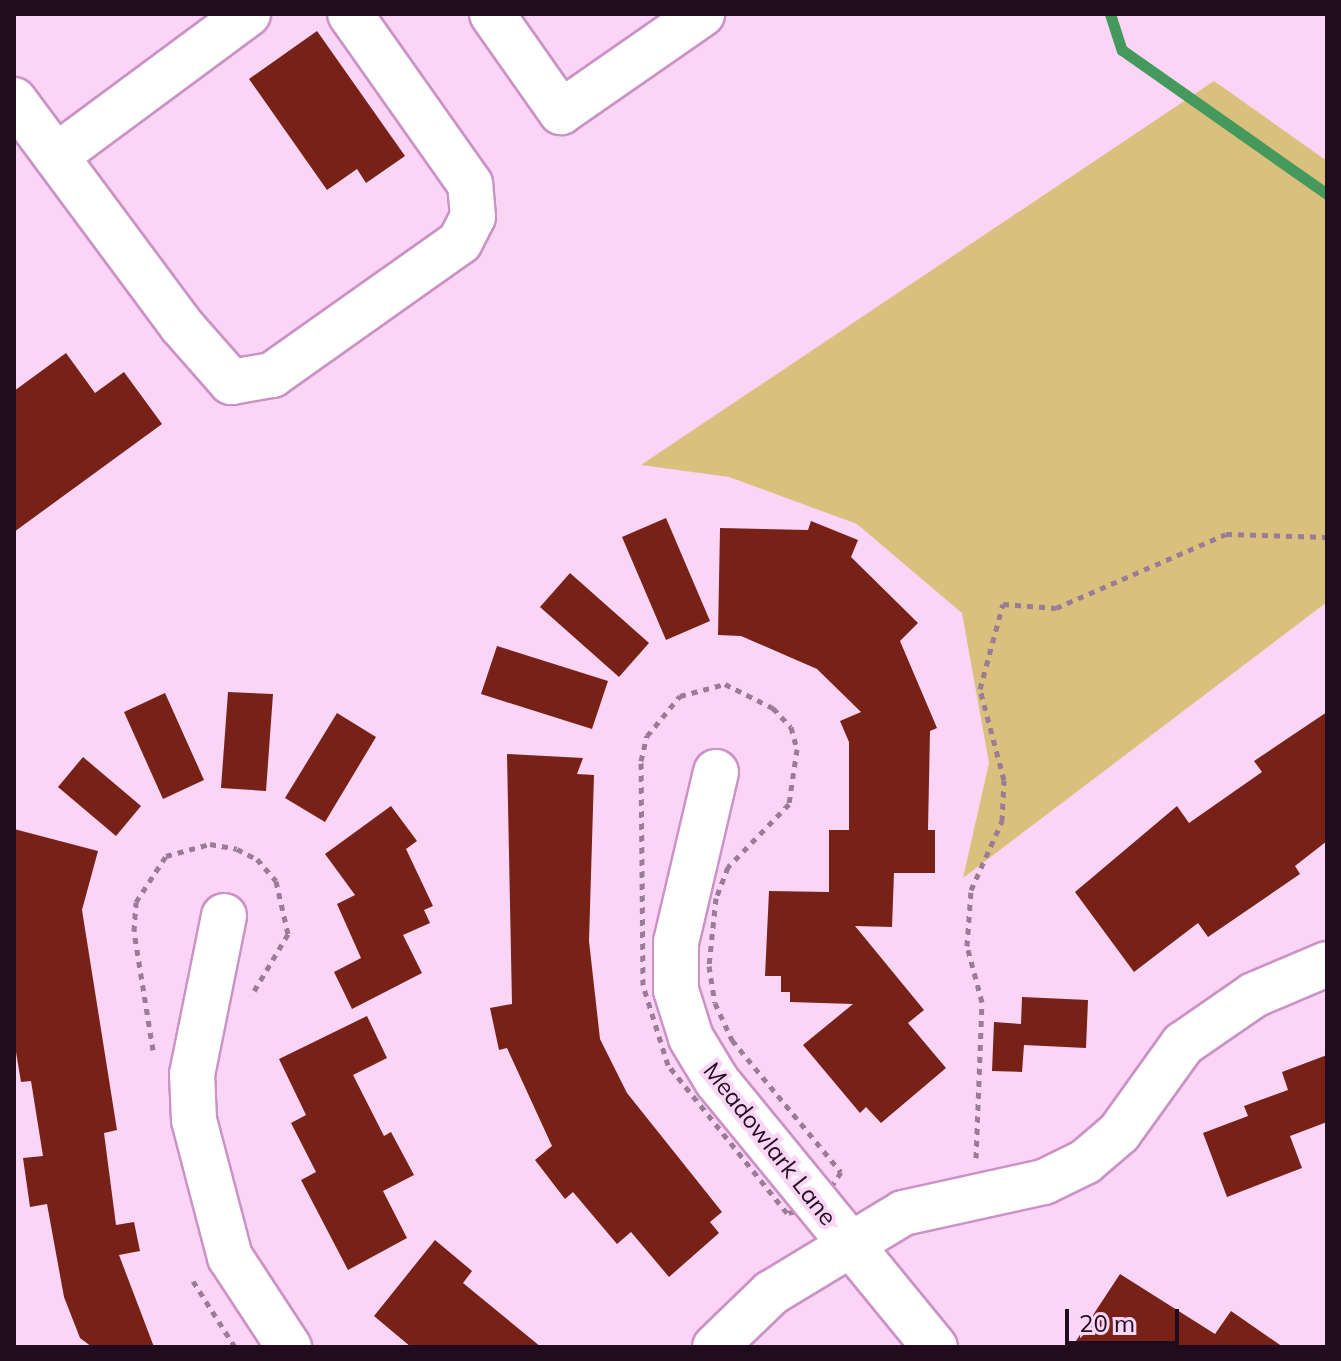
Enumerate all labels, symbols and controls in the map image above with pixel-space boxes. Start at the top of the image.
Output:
street label: Meadowlark Lane [697,1057,843,1231]
scale bar [1069,1293,1183,1343]
text: 20 m [1079,1308,1135,1338]

